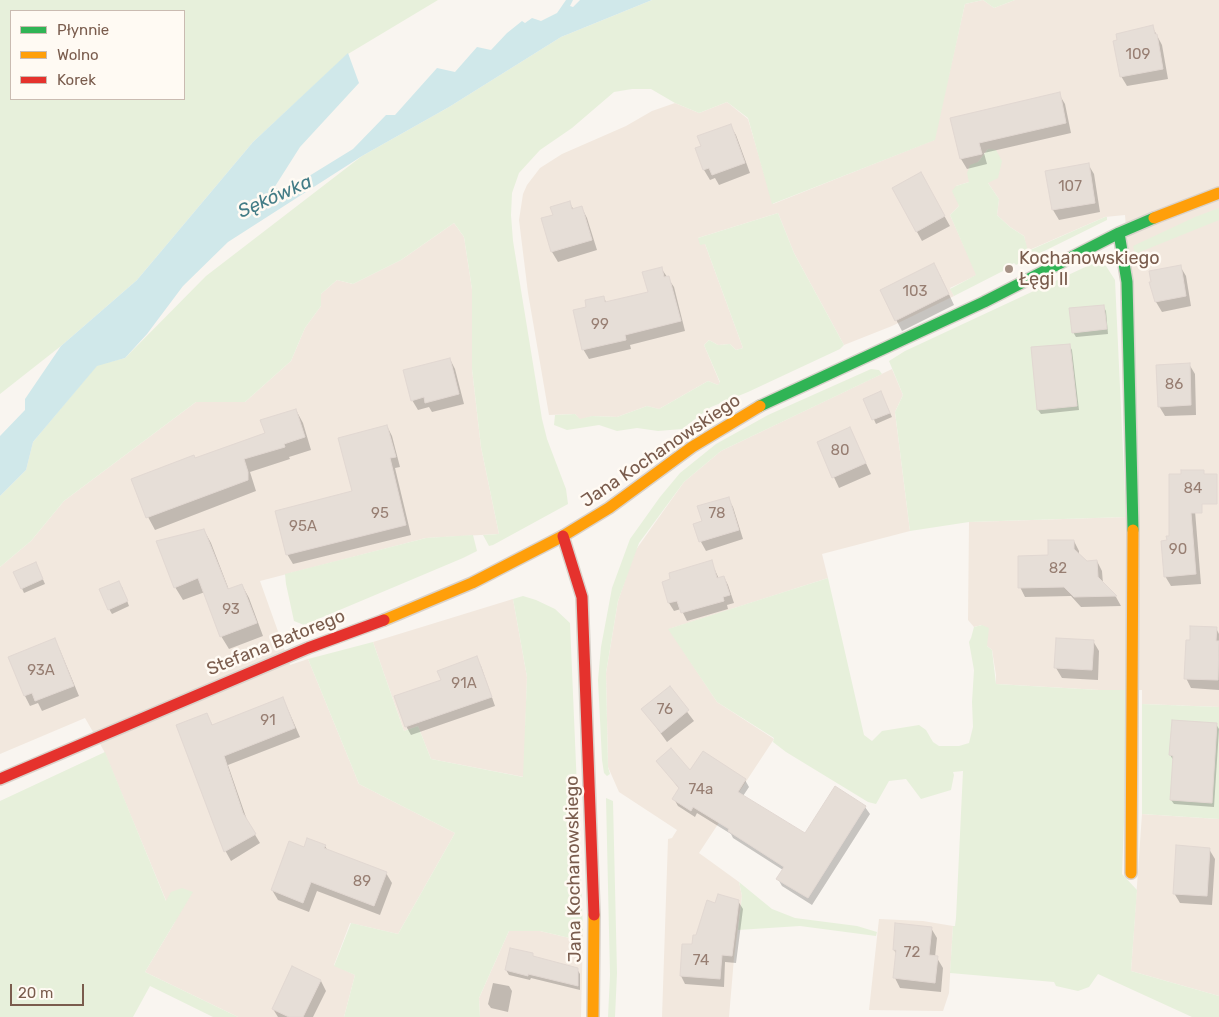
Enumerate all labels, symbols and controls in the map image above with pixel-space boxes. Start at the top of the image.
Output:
legend [10,10,185,100]
text: Płynnie [57,21,109,39]
text: Wolno [57,46,99,64]
house number: 109 [1126,46,1150,64]
text: Korek [57,71,96,89]
water label: Sękówka [234,171,316,223]
house number: 107 [1058,178,1082,196]
place label: Kochanowskiego Łęgi II [1019,248,1160,290]
marker: Kochanowskiego Łęgi II [1003,263,1015,275]
house number: 103 [903,283,927,301]
house number: 99 [591,316,609,334]
house number: 86 [1165,376,1183,394]
street label: Jana Kochanowskiego [577,390,745,512]
house number: 80 [830,442,850,460]
house number: 84 [1184,480,1202,498]
house number: 95 [371,505,389,523]
house number: 78 [708,505,726,523]
house number: 95A [289,518,317,536]
house number: 90 [1169,541,1187,559]
house number: 82 [1049,560,1067,578]
house number: 93 [222,601,240,619]
street label: Stefana Batorego [204,605,348,681]
house number: 93A [27,662,55,680]
house number: 91A [451,675,477,693]
house number: 76 [657,701,673,719]
house number: 91 [260,712,276,730]
street label: Jana Kochanowskiego [562,775,586,963]
house number: 74a [689,781,713,799]
house number: 89 [353,873,371,891]
house number: 72 [904,944,920,962]
house number: 74 [693,952,709,970]
scale bar [12,974,86,1006]
text: 20 m [18,984,53,1002]

